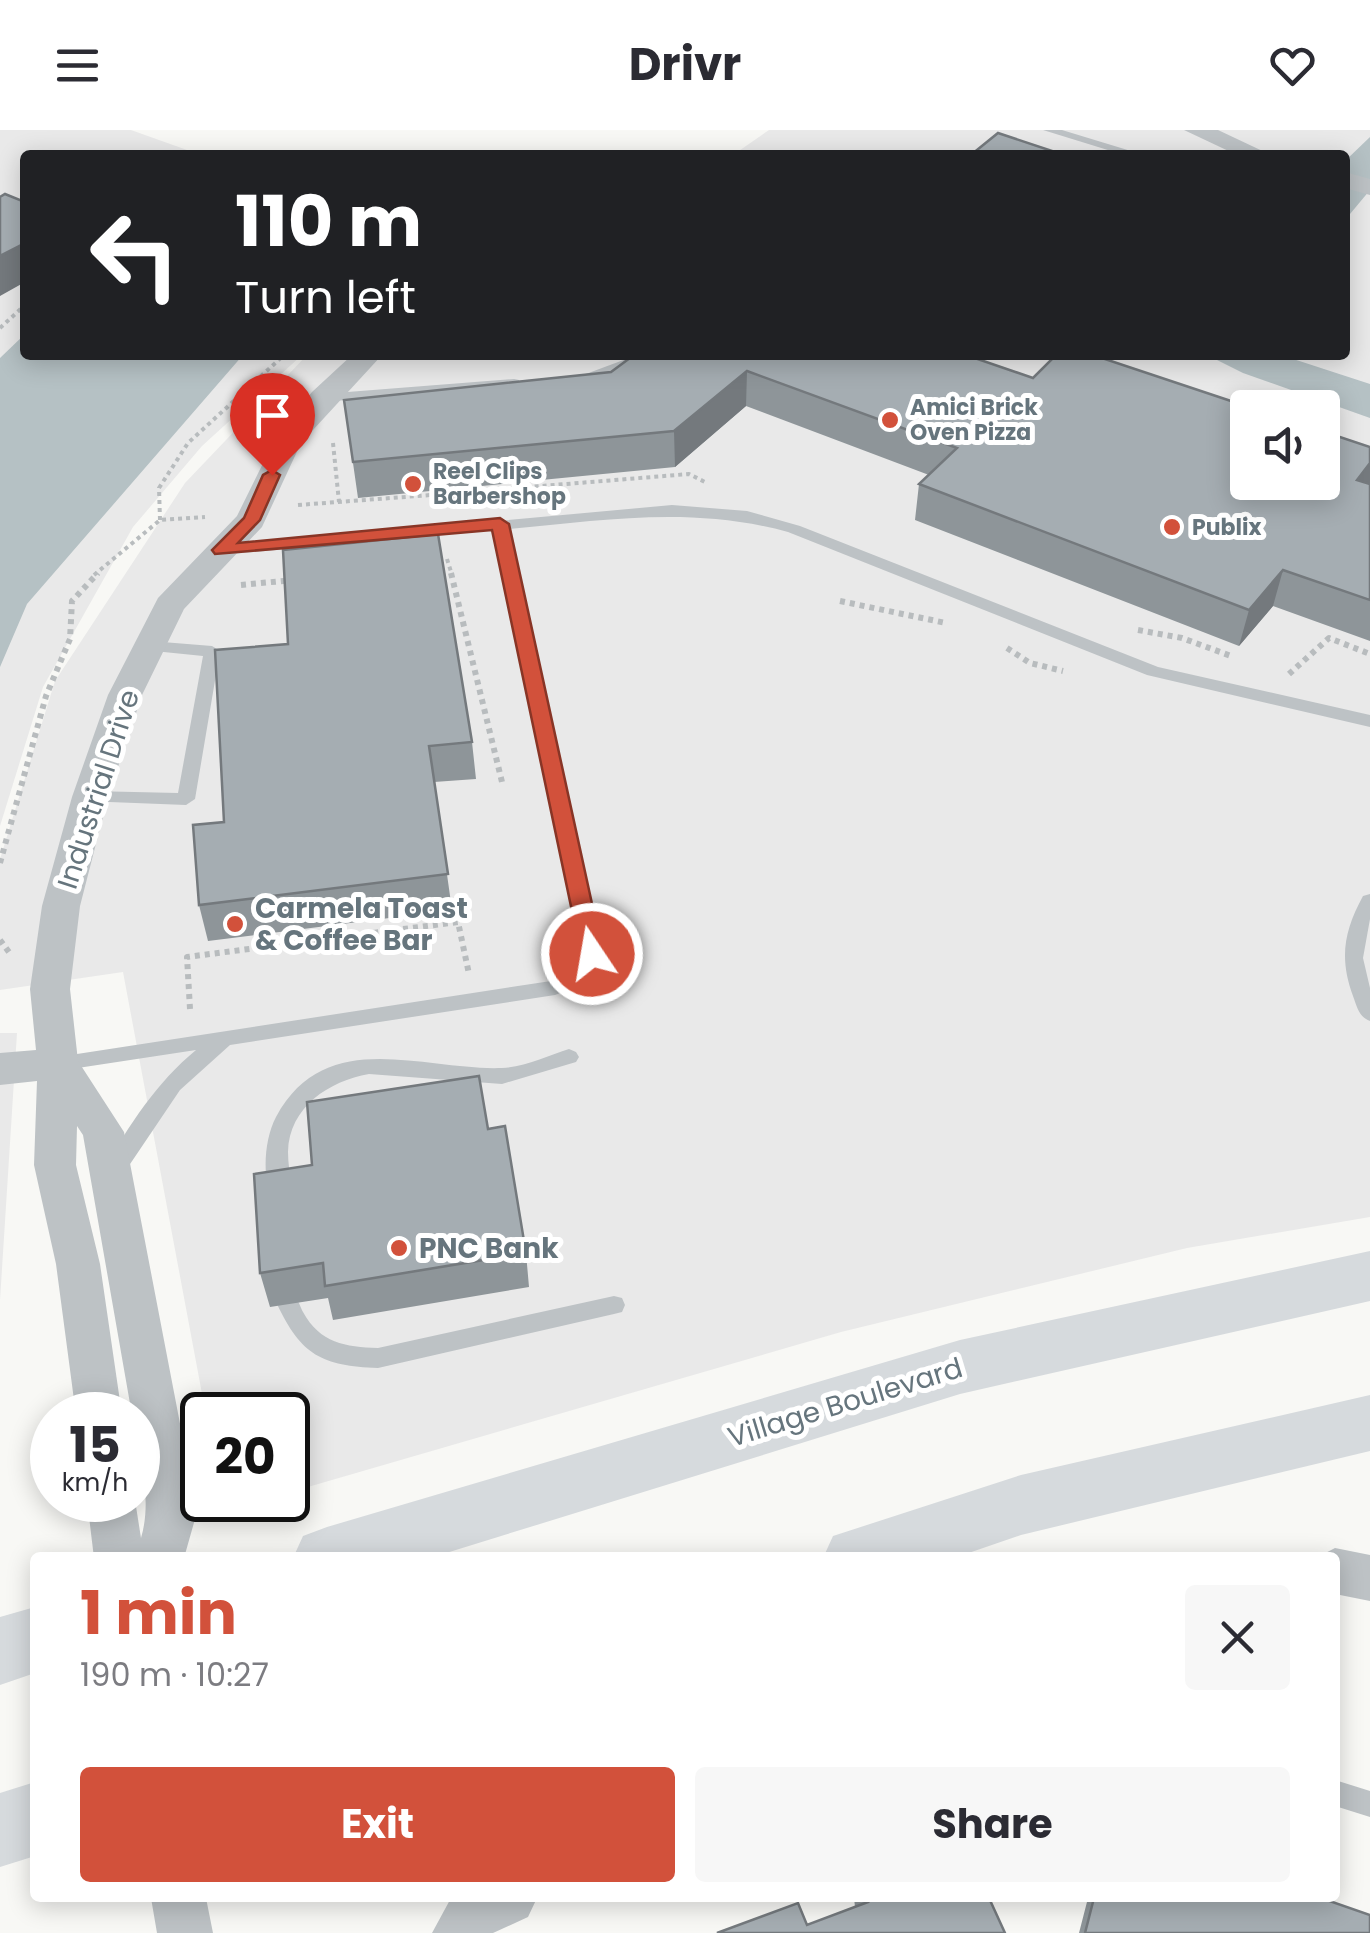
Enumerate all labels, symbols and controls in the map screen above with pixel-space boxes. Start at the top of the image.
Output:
text: Drivr [629,33,741,96]
icon: menu [50,38,105,93]
icon: heart [1265,38,1320,93]
text: 110 m [235,172,422,271]
icon: left [70,190,200,320]
text: Turn left [235,266,416,329]
pin [230,373,315,476]
icon: arrive [245,388,300,443]
map controls [1230,390,1340,500]
button: sound [1230,390,1340,500]
place label: Amici Brick Oven Pizza [910,392,1038,448]
marker: Amici Brick Oven Pizza [879,409,901,431]
place label: Reel Clips Barbershop [433,456,566,512]
marker: Reel Clips Barbershop [402,473,424,495]
place label: Publix [1192,512,1261,543]
marker: Publix [1161,516,1183,538]
street label: Industrial Drive [48,685,149,894]
place label: Carmela Toast & Coffee Bar [255,889,468,960]
position arrow [540,902,644,1006]
marker: Carmela Toast & Coffee Bar [224,913,246,935]
place label: PNC Bank [419,1229,559,1268]
marker: PNC Bank [388,1237,410,1259]
street label: Village Boulevard [723,1348,967,1457]
speed limit sign: 20 [180,1392,310,1522]
text: 15 [69,1409,121,1480]
text: km/h [62,1465,128,1500]
text: 1 min [80,1571,237,1655]
button: close [1185,1585,1290,1690]
text: 190 m · 10:27 [80,1652,269,1697]
button: Exit [80,1767,675,1882]
button: Share [695,1767,1290,1882]

